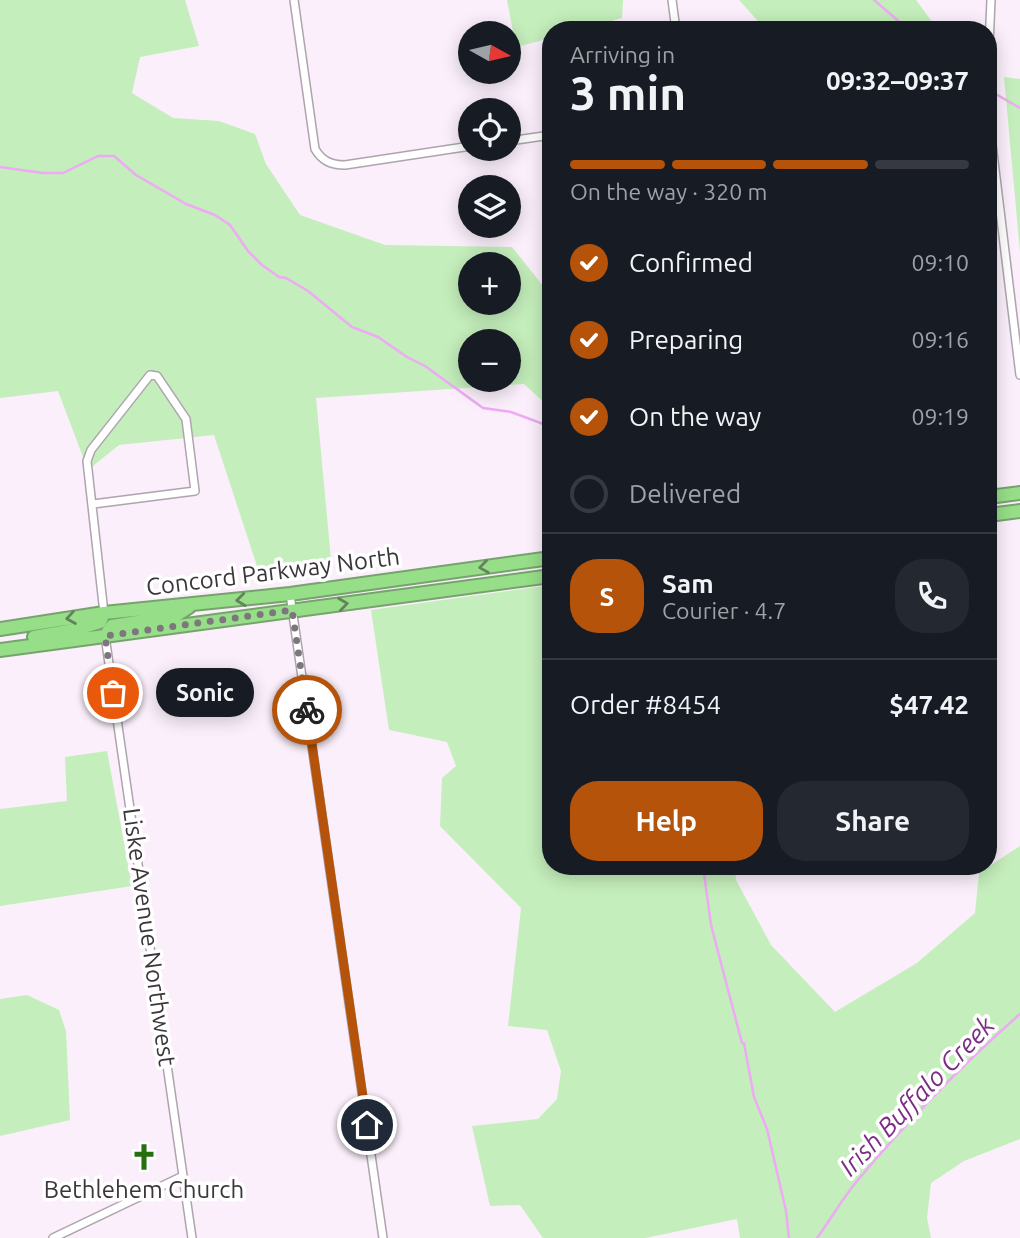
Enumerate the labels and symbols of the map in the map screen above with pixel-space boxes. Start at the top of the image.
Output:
north arrow [458,21,522,84]
street label: Concord Parkway North [145,543,401,600]
one-way arrow [478,559,489,574]
one-way arrow [235,592,247,607]
one-way arrow [337,596,349,611]
one-way arrow [65,610,77,625]
pin [83,663,143,723]
callout: Sonic [155,668,253,718]
courier [272,675,342,745]
street label: Liske Avenue Northwest [118,806,181,1068]
water label: Irish Buffalo Creek [833,1010,1000,1181]
pin [337,1095,397,1155]
church icon: Bethlehem Church [129,1142,159,1172]
place label: Bethlehem Church [44,1176,244,1203]

